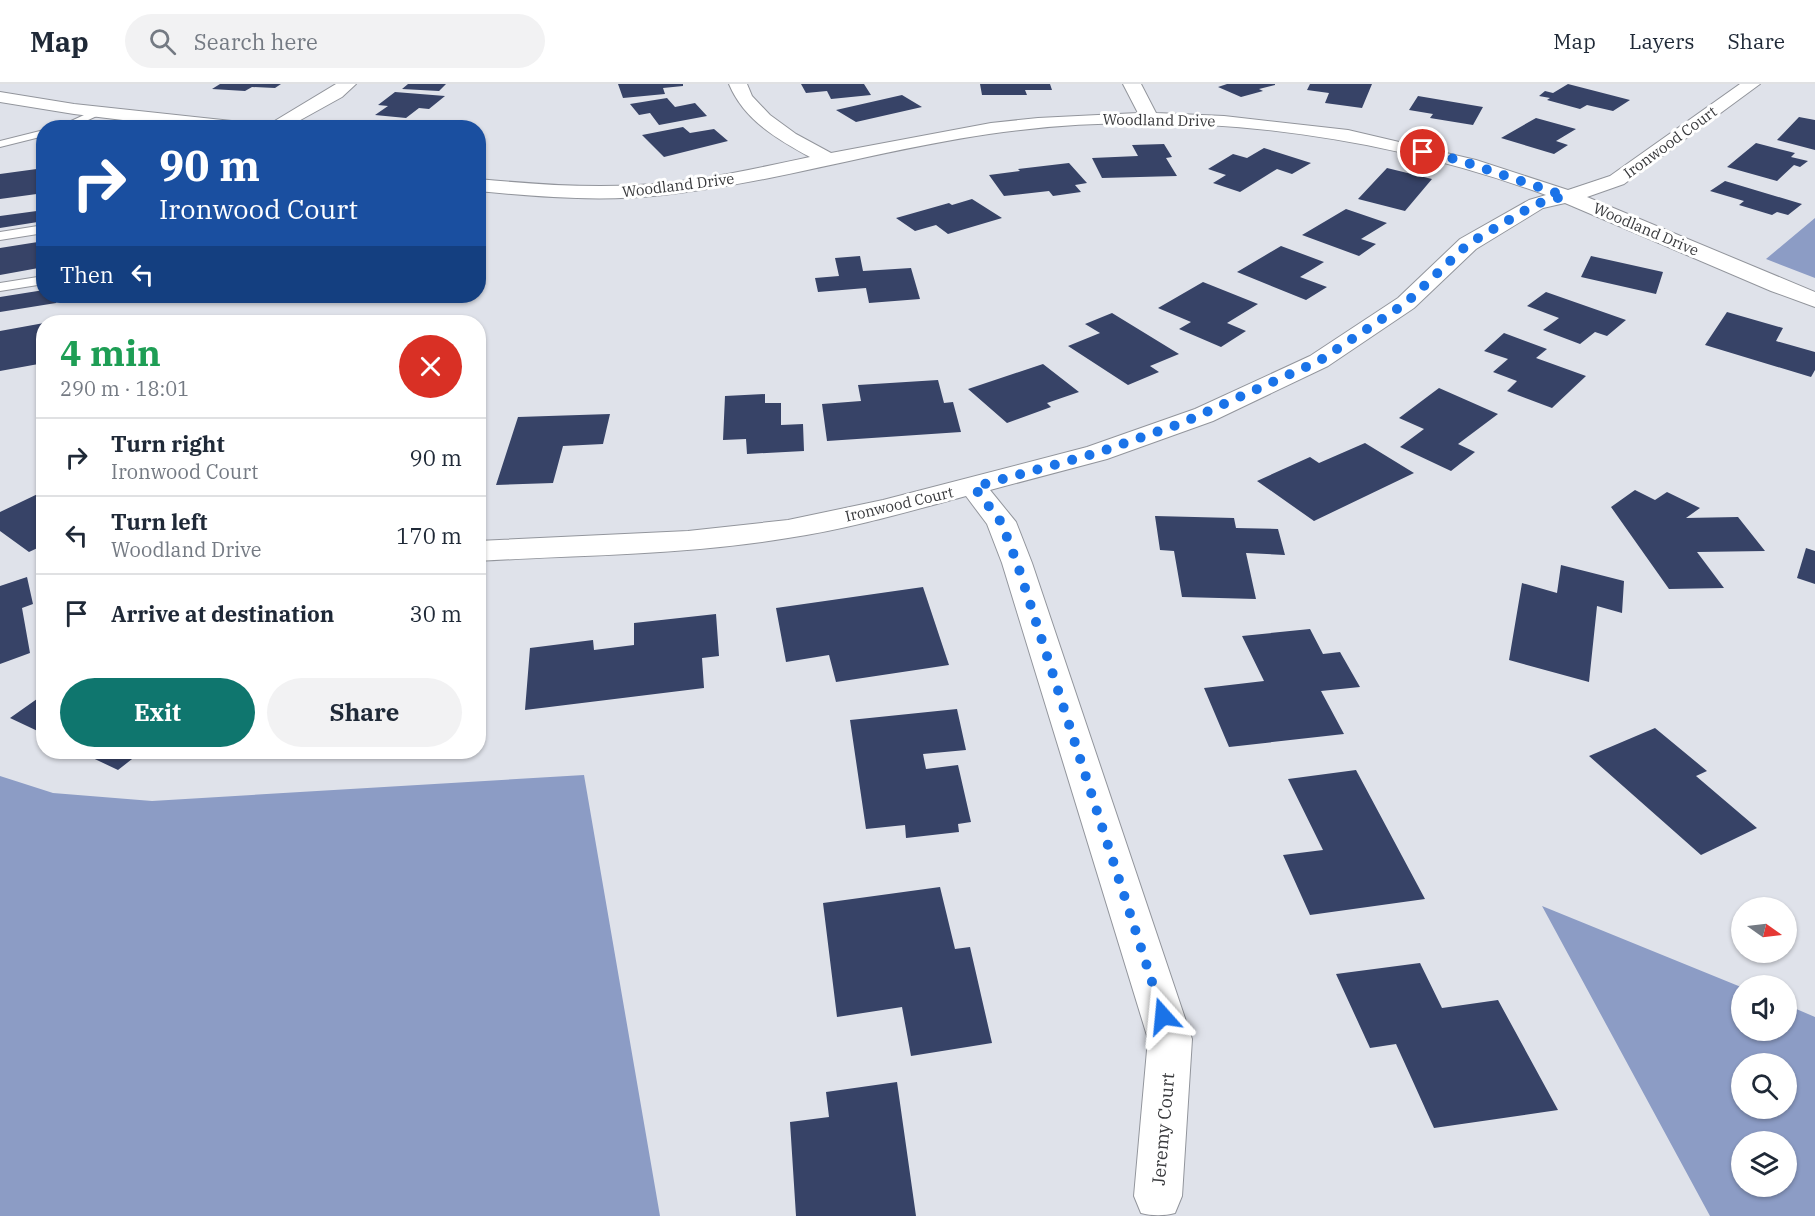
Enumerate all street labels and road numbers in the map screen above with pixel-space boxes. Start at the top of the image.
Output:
street label: Ironwood Court [1620,102,1720,182]
street label: Woodland Drive [1102,110,1216,130]
street label: Woodland Drive [621,169,735,201]
street label: Woodland Drive [1590,198,1702,260]
street label: Ironwood Court [843,482,955,526]
street label: Jeremy Court [1147,1072,1179,1186]

